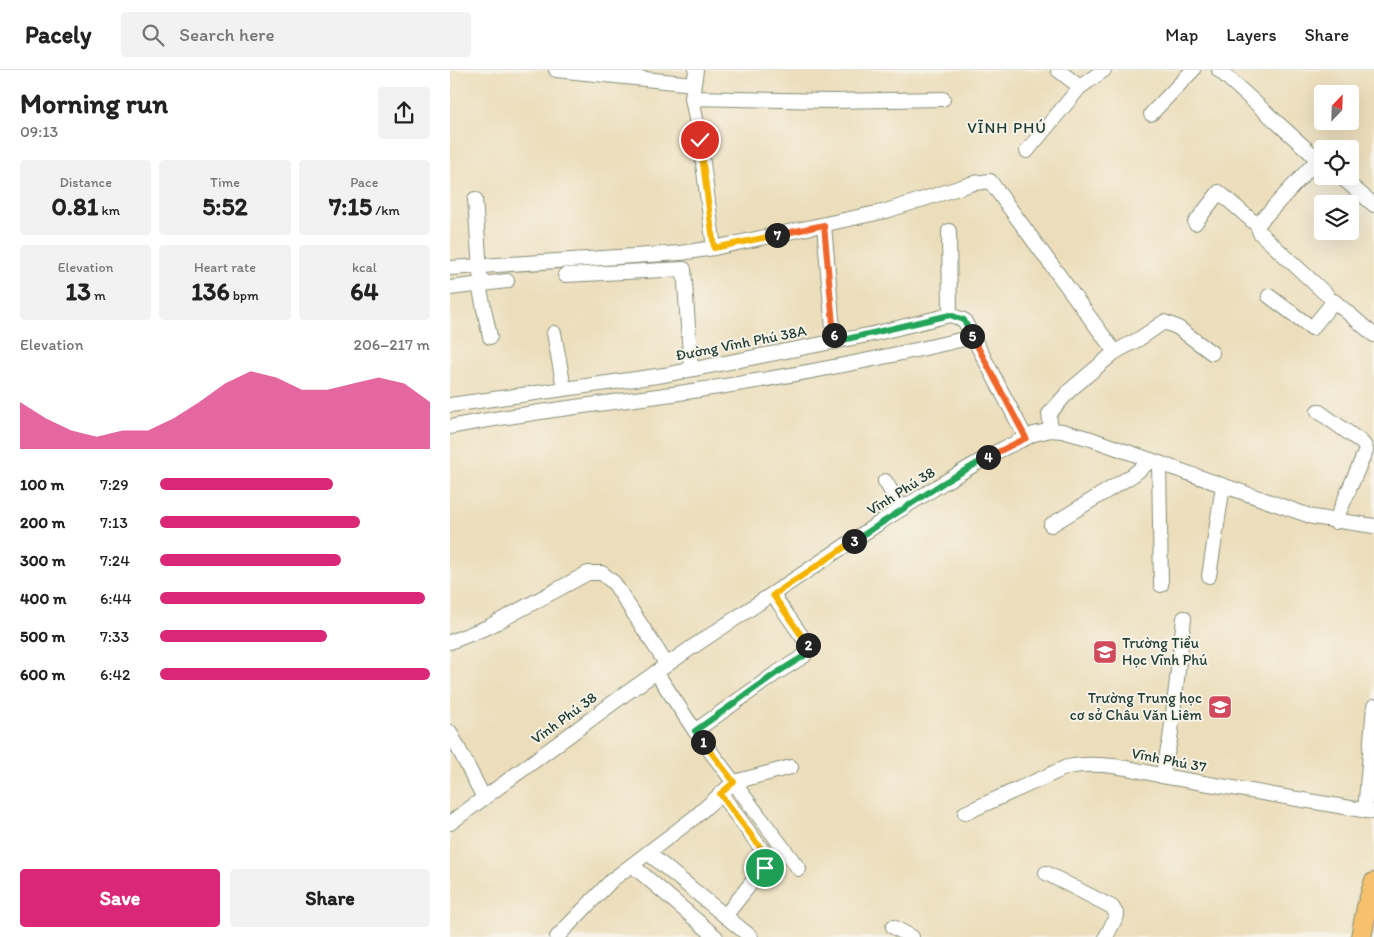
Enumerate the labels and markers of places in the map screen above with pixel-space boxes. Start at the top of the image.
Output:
pin [679,119,721,161]
pin: 7 [764,222,790,248]
pin: 6 [822,322,846,348]
pin: 5 [960,324,984,348]
pin: 4 [976,444,1000,470]
pin: 3 [842,528,866,554]
pin: 2 [796,632,820,658]
place label: Trường Tiểu Học Vĩnh Phú [1122,634,1208,669]
school or university icon: Trường Tiểu Học Vĩnh Phú [1092,639,1118,665]
place label: Trường Trung học cơ sở Châu Văn Liêm [1070,689,1202,724]
school or university icon: Trường Trung học cơ sở Châu Văn Liêm [1207,694,1233,720]
pin: 1 [690,730,716,754]
pin [744,847,786,889]

